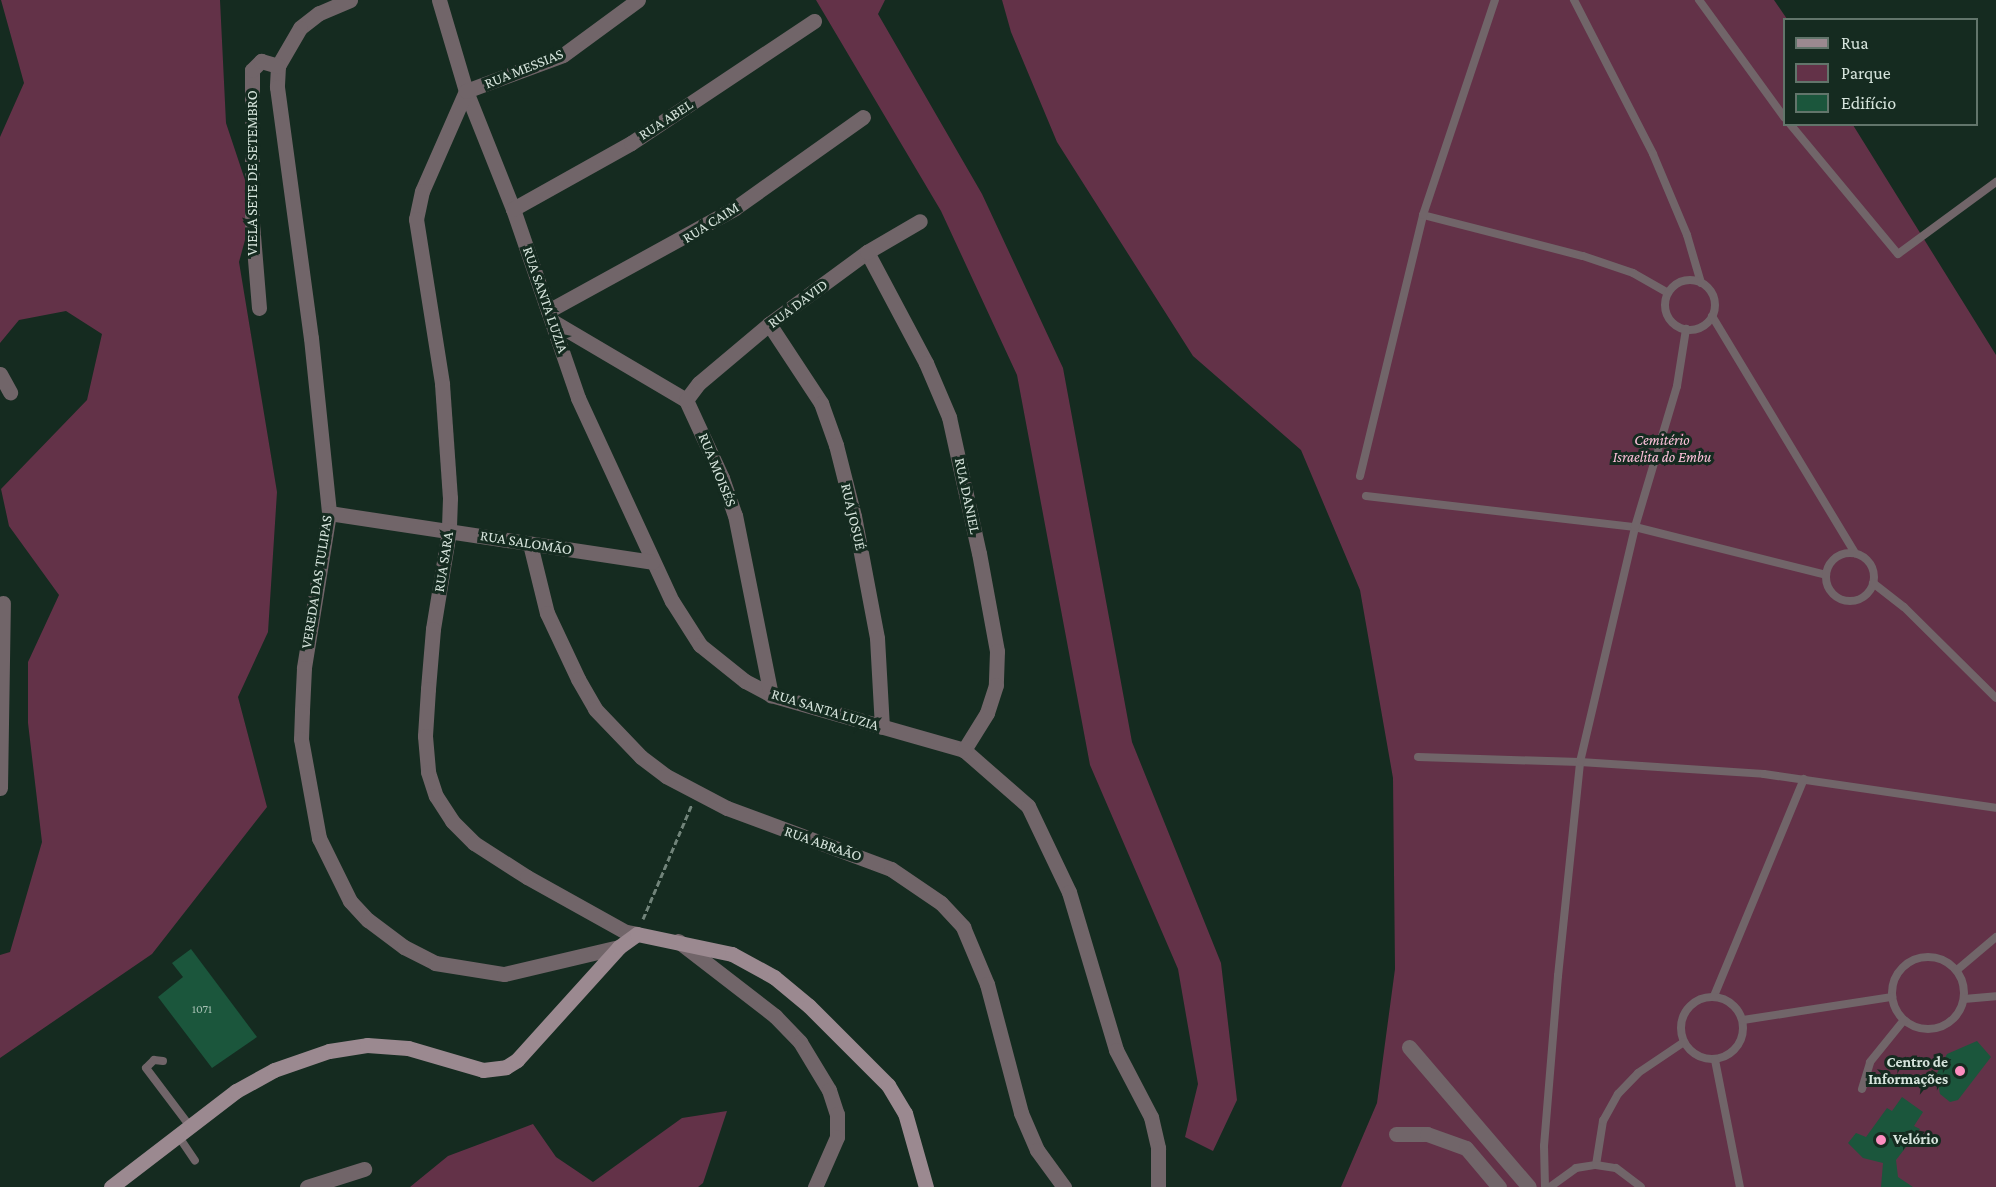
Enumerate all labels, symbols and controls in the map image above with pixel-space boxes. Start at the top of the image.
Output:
legend [1783,18,1978,126]
text: Rua [1841,33,1869,53]
street label: RUA MESSIAS [482,45,566,93]
text: Parque [1841,63,1891,83]
street label: VIELA SETE DE SETEMBRO [244,90,262,256]
text: Edifício [1841,93,1896,113]
street label: RUA ABEL [635,96,697,144]
street label: RUA CAIM [679,199,743,247]
street label: RUA SANTA LUZIA [518,244,572,356]
street label: RUA DAVID [765,276,831,332]
street label: RUA MOISÉS [694,430,740,510]
park label: Cemitério Israelita do Embu [1613,431,1711,466]
street label: RUA DANIEL [950,456,984,536]
street label: RUA JOSUÉ [837,482,869,552]
street label: VEREDA DAS TULIPAS [298,514,336,650]
street label: RUA SALOMÃO [479,527,573,559]
street label: RUA SARA [430,531,458,593]
street label: RUA SANTA LUZIA [769,685,881,735]
street label: RUA ABRAÃO [782,822,864,866]
house number: 1071 [192,1003,212,1017]
place label: Centro de Informações [1868,1053,1948,1088]
marker: Centro de Informações [1953,1064,1967,1078]
place label: Velório [1893,1131,1939,1149]
marker: Velório [1874,1133,1888,1147]

